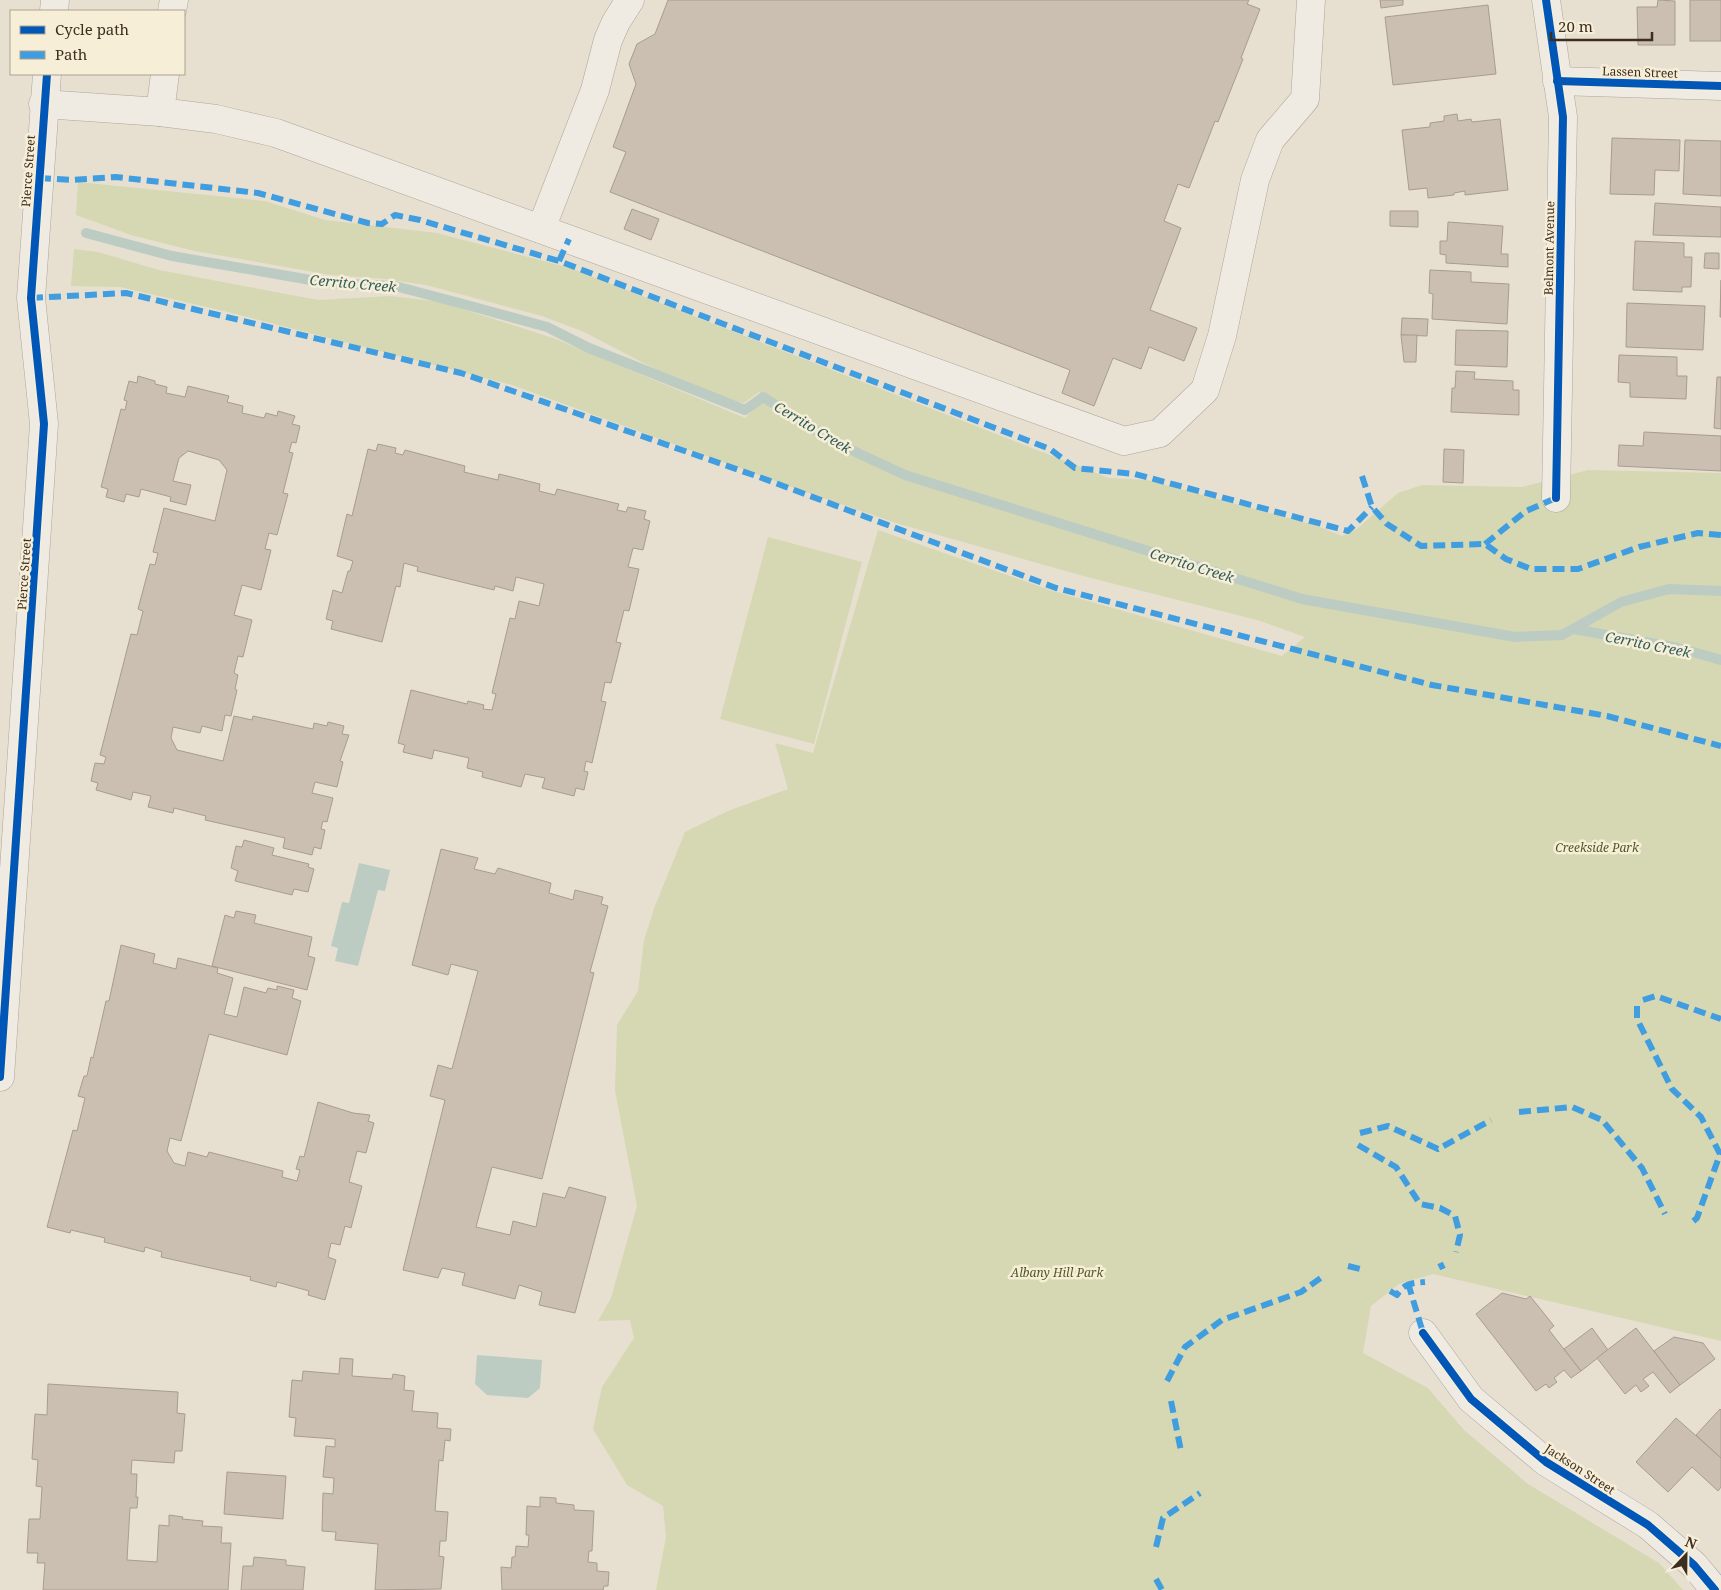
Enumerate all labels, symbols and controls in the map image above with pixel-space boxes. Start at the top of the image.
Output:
legend [10,10,185,75]
scale bar [1551,10,1652,42]
text: 20 m [1558,16,1593,36]
text: Cycle path [55,19,130,39]
text: Path [55,44,88,64]
street label: Lassen Street [1602,62,1678,82]
street label: Pierce Street [17,134,39,208]
street label: Belmont Avenue [1540,201,1558,295]
water label: Cerrito Creek [309,270,398,296]
water label: Cerrito Creek [771,397,856,458]
street label: Pierce Street [13,537,35,611]
water label: Cerrito Creek [1148,543,1237,587]
water label: Cerrito Creek [1604,626,1693,662]
park label: Creekside Park [1555,839,1640,856]
park label: Albany Hill Park [1010,1264,1104,1281]
street label: Jackson Street [1541,1439,1618,1498]
north arrow [1661,1530,1711,1580]
text: N [1682,1532,1700,1553]

